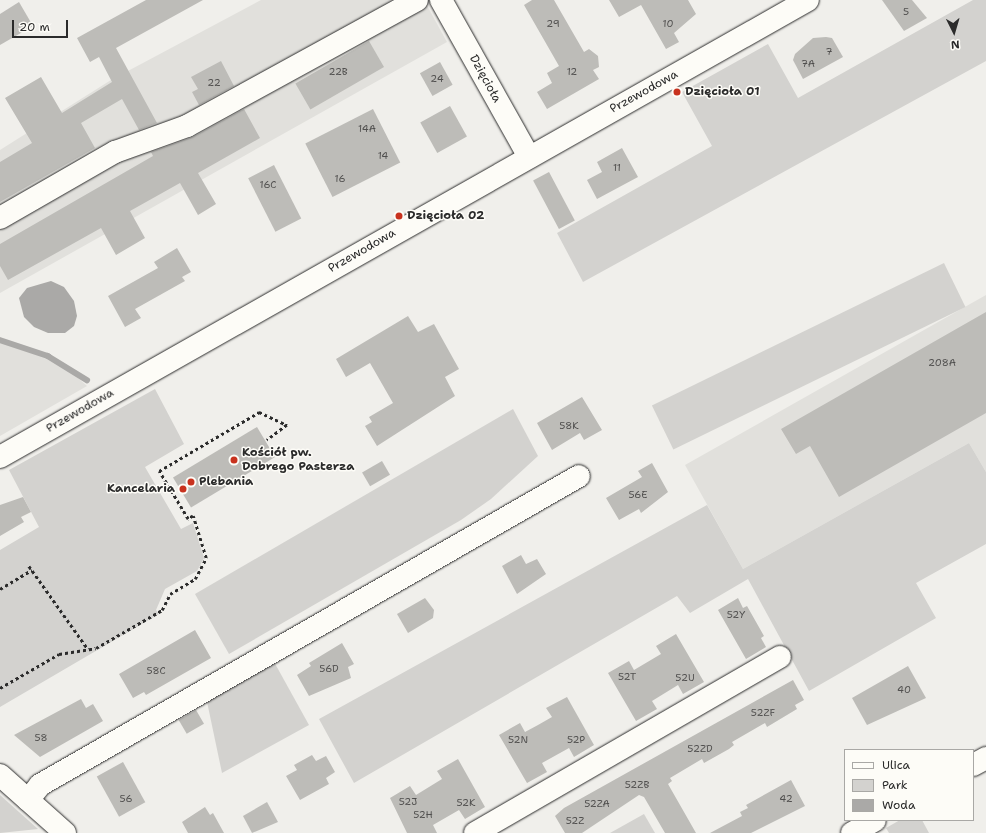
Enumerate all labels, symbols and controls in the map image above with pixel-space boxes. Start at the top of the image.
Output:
house number: 5 [903,6,909,18]
scale bar [14,12,70,38]
north arrow [934,12,974,52]
house number: 29 [546,18,560,30]
house number: 10 [663,18,673,30]
text: 20 m [19,19,50,35]
text: N [950,37,960,52]
house number: 7 [826,46,832,58]
street label: Dzięcioła [466,53,504,105]
house number: 7A [801,58,815,70]
house number: 22B [328,66,348,78]
house number: 12 [567,66,577,78]
street label: Przewodowa [608,67,680,117]
house number: 24 [430,73,444,85]
house number: 22 [207,77,221,89]
place label: Dzięcioła 01 [685,85,760,99]
marker: Dzięcioła 01 [672,87,682,97]
house number: 14A [358,123,376,135]
house number: 14 [378,150,388,162]
house number: 11 [613,162,621,174]
house number: 16 [335,173,345,185]
house number: 16C [260,179,276,191]
place label: Dzięcioła 02 [407,209,484,223]
marker: Dzięcioła 02 [394,211,404,221]
street label: Przewodowa [326,226,398,276]
house number: 208A [928,357,956,369]
street label: Przewodowa [44,386,116,436]
house number: 58K [559,420,579,432]
place label: Kościół pw. Dobrego Pasterza [242,446,355,474]
marker: Kościół pw. Dobrego Pasterza [229,455,239,465]
place label: Plebania [199,475,253,489]
marker: Plebania [186,477,196,487]
place label: Kancelaria [107,482,175,496]
marker: Kancelaria [178,484,188,494]
house number: 56E [628,489,648,501]
house number: 52Y [727,609,745,621]
house number: 56D [319,663,339,675]
house number: 58C [146,665,166,677]
house number: 52T [618,671,636,683]
house number: 52U [675,672,695,684]
house number: 40 [897,684,911,696]
house number: 52ZF [751,707,775,719]
house number: 58 [35,732,47,744]
house number: 52N [508,734,528,746]
house number: 52P [567,734,585,746]
house number: 52ZD [687,743,713,755]
legend [844,749,974,821]
text: Ulica [882,757,910,773]
text: Park [882,777,908,793]
house number: 52ZB [625,779,649,791]
house number: 56 [120,793,132,805]
house number: 42 [779,793,793,805]
house number: 52J [399,796,417,808]
house number: 52K [456,797,476,809]
text: Woda [882,797,915,813]
house number: 52ZA [584,798,610,810]
house number: 52H [413,809,433,821]
house number: 52Z [566,815,584,827]

